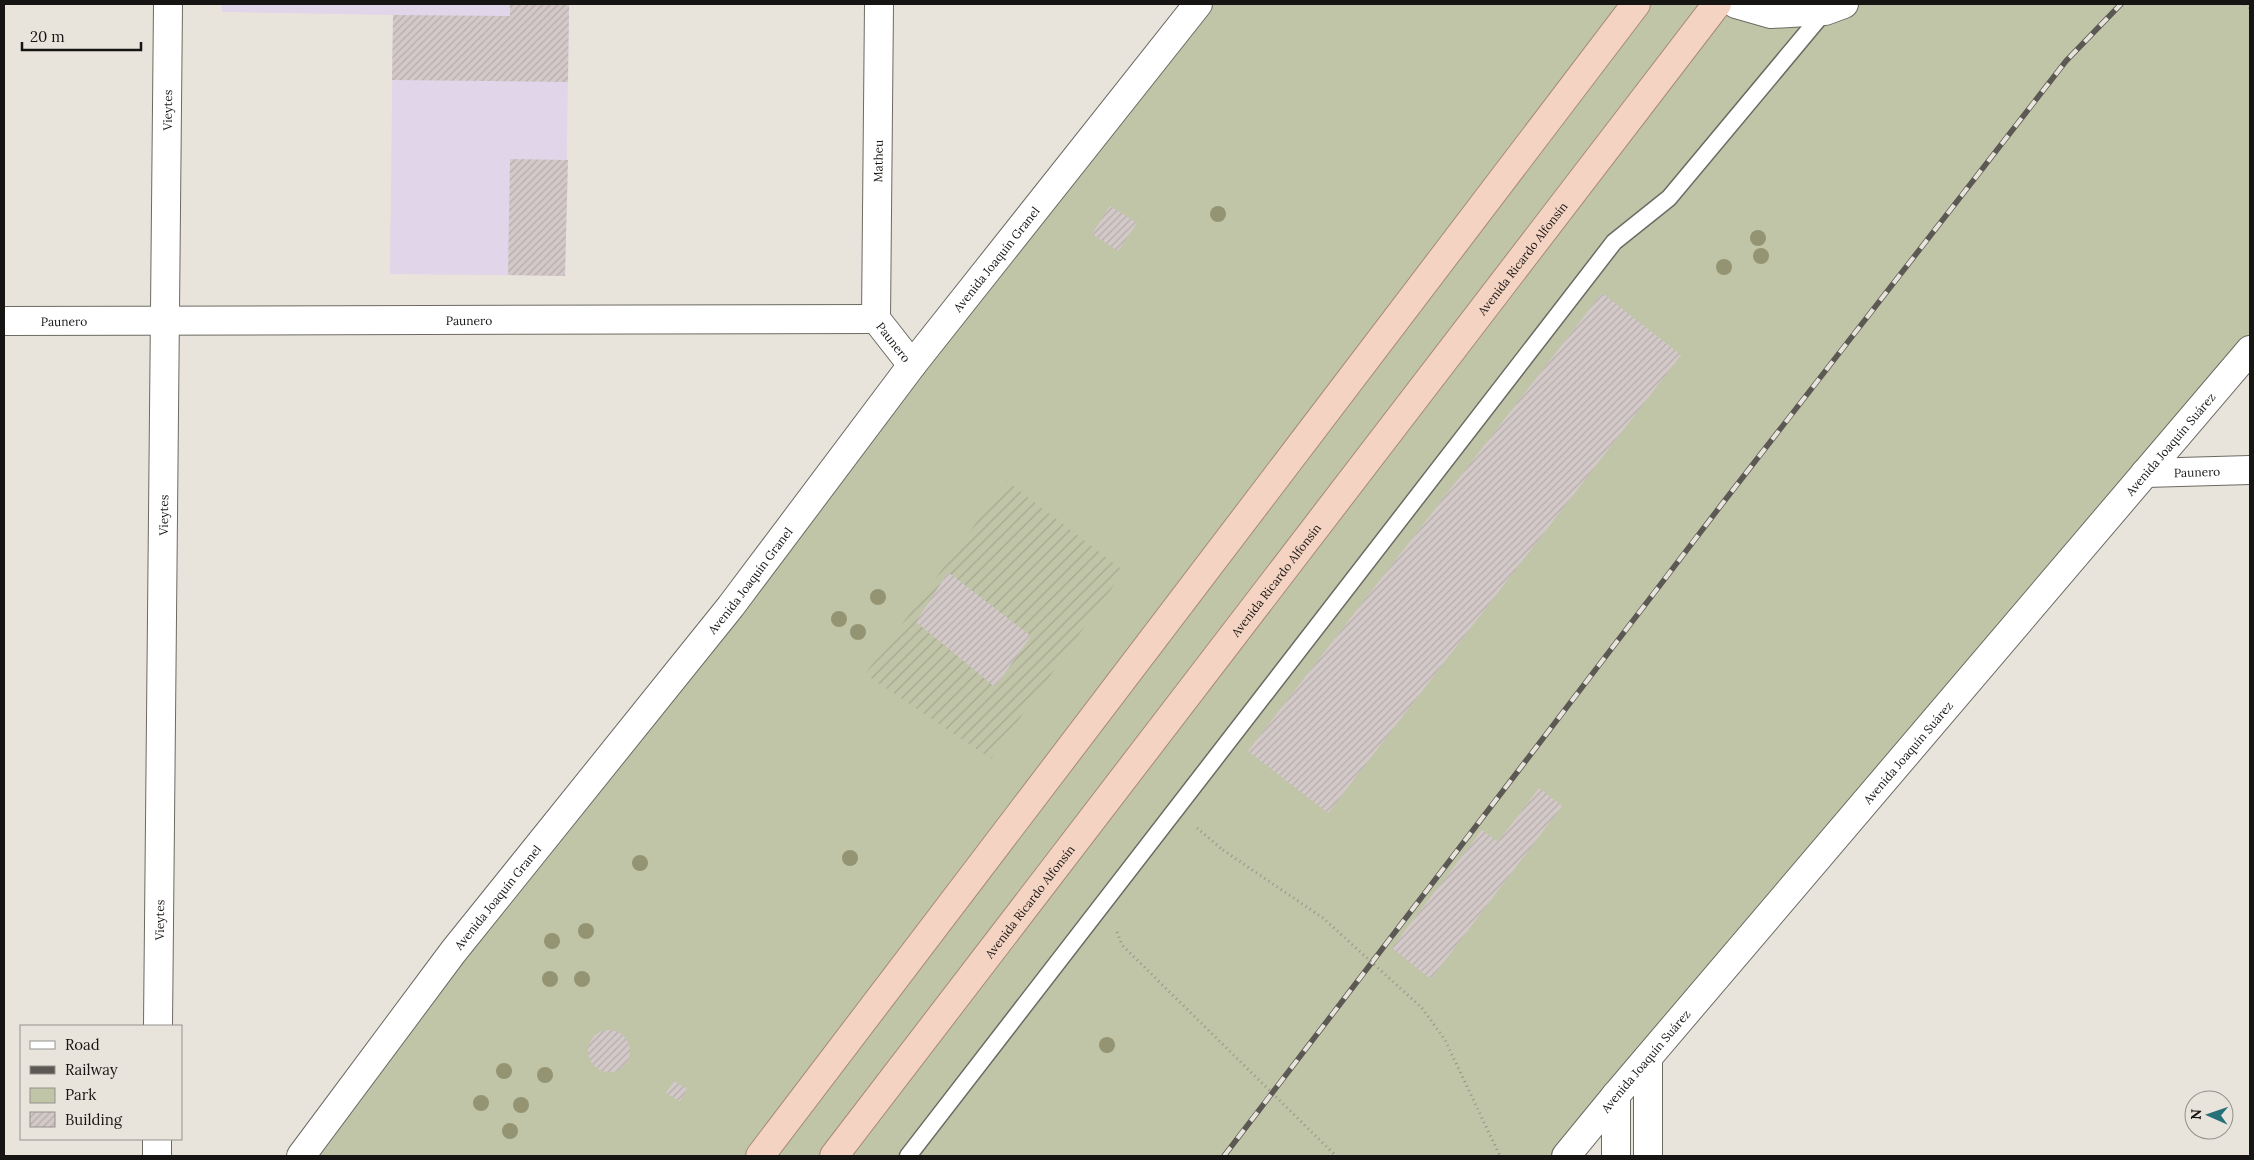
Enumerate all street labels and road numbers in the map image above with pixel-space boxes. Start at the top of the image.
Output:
street label: Vieytes [159,89,175,131]
street label: Matheu [870,140,885,182]
street label: Avenida Ricardo Alfonsín [1473,199,1570,319]
street label: Avenida Joaquín Granel [949,203,1042,315]
street label: Paunero [446,312,492,327]
street label: Paunero [41,313,87,328]
street label: Paunero [874,319,914,365]
street label: Avenida Joaquín Suárez [2122,389,2218,499]
street label: Paunero [2174,463,2220,480]
street label: Vieytes [155,494,171,536]
street label: Avenida Ricardo Alfonsín [1227,520,1324,640]
street label: Avenida Joaquín Granel [704,524,795,637]
street label: Avenida Joaquín Suárez [1859,698,1956,807]
street label: Avenida Joaquín Granel [450,842,544,953]
street label: Avenida Ricardo Alfonsín [981,842,1077,961]
street label: Vieytes [151,899,167,941]
street label: Avenida Joaquín Suárez [1597,1006,1693,1116]

